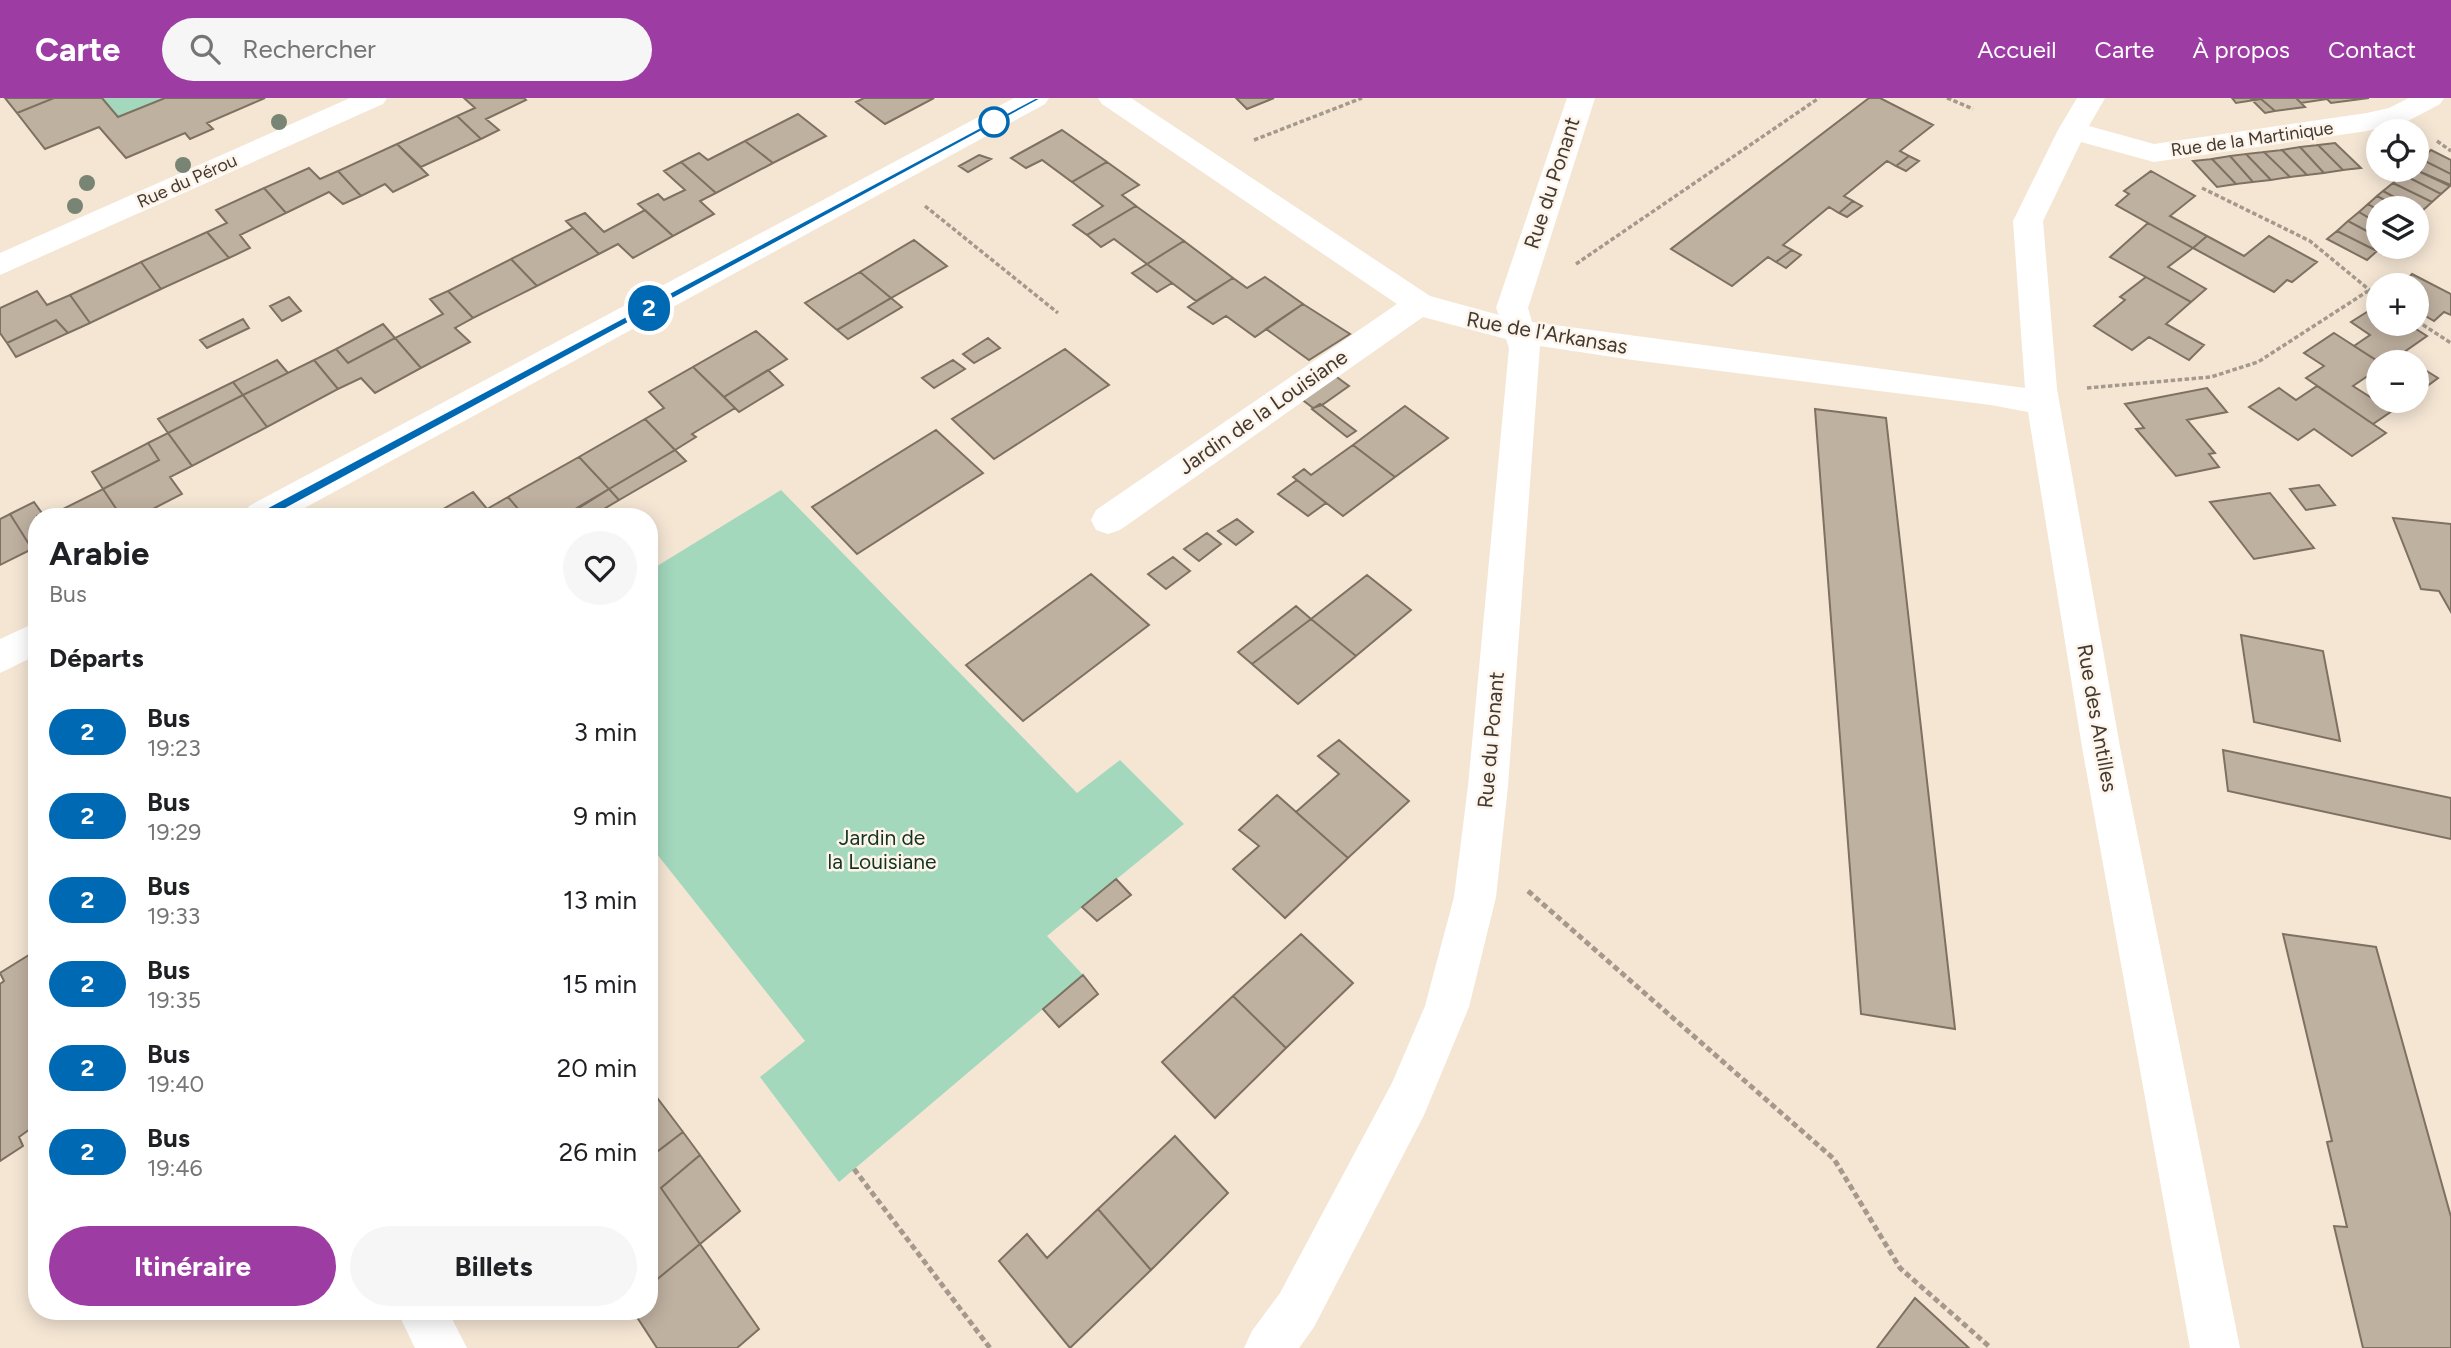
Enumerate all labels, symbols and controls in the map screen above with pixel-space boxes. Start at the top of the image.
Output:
search box [162,18,652,81]
text: Carte [35,30,120,69]
icon: search [186,30,224,68]
text: Rechercher [242,33,376,65]
text: Accueil [1977,35,2057,64]
text: Carte [2095,35,2154,64]
text: À propos [2192,35,2290,64]
text: Contact [2328,35,2416,64]
unlabelled marker [979,107,1009,137]
street label: Rue du Ponant [1518,114,1585,252]
street label: Rue de la Martinique [2169,117,2335,161]
map controls [2366,119,2429,413]
button: locate [2366,119,2429,182]
street label: Rue du Pérou [134,149,240,213]
button: layers [2366,196,2429,259]
button: + [2366,273,2429,336]
line badge: 2 [626,285,672,331]
text: 2 [642,293,656,322]
street label: Rue de l'Arkansas [1465,306,1630,359]
street label: Jardin de la Louisiane [1173,344,1352,479]
button: − [2366,350,2429,413]
button: heart [563,531,637,605]
text: Arabie [49,534,149,573]
text: Bus [49,580,87,608]
text: Départs [49,642,144,674]
street label: Rue des Antilles [2072,642,2123,794]
street label: Rue du Ponant [1472,671,1509,809]
text: Bus [147,702,190,734]
text: 3 min [574,716,637,748]
text: 2 [81,717,94,746]
text: 19:23 [147,734,201,762]
text: Bus [147,786,190,818]
text: 9 min [573,800,637,832]
text: 2 [81,801,94,830]
text: 19:29 [147,818,201,846]
park label: Jardin de la Louisiane [828,825,936,874]
text: Bus [147,870,190,902]
text: 13 min [563,884,637,916]
text: 2 [81,885,94,914]
text: 19:33 [147,902,200,930]
text: Bus [147,954,190,986]
text: 15 min [562,968,637,1000]
text: 2 [81,969,94,998]
text: 19:35 [147,986,201,1014]
text: Bus [147,1038,190,1070]
text: 20 min [557,1052,637,1084]
text: 2 [81,1053,94,1082]
text: 19:40 [147,1070,204,1098]
text: Bus [147,1122,190,1154]
text: 26 min [559,1136,637,1168]
text: 2 [81,1137,94,1166]
text: 19:46 [147,1154,203,1182]
button: Itinéraire [49,1226,336,1306]
button: Billets [350,1226,637,1306]

